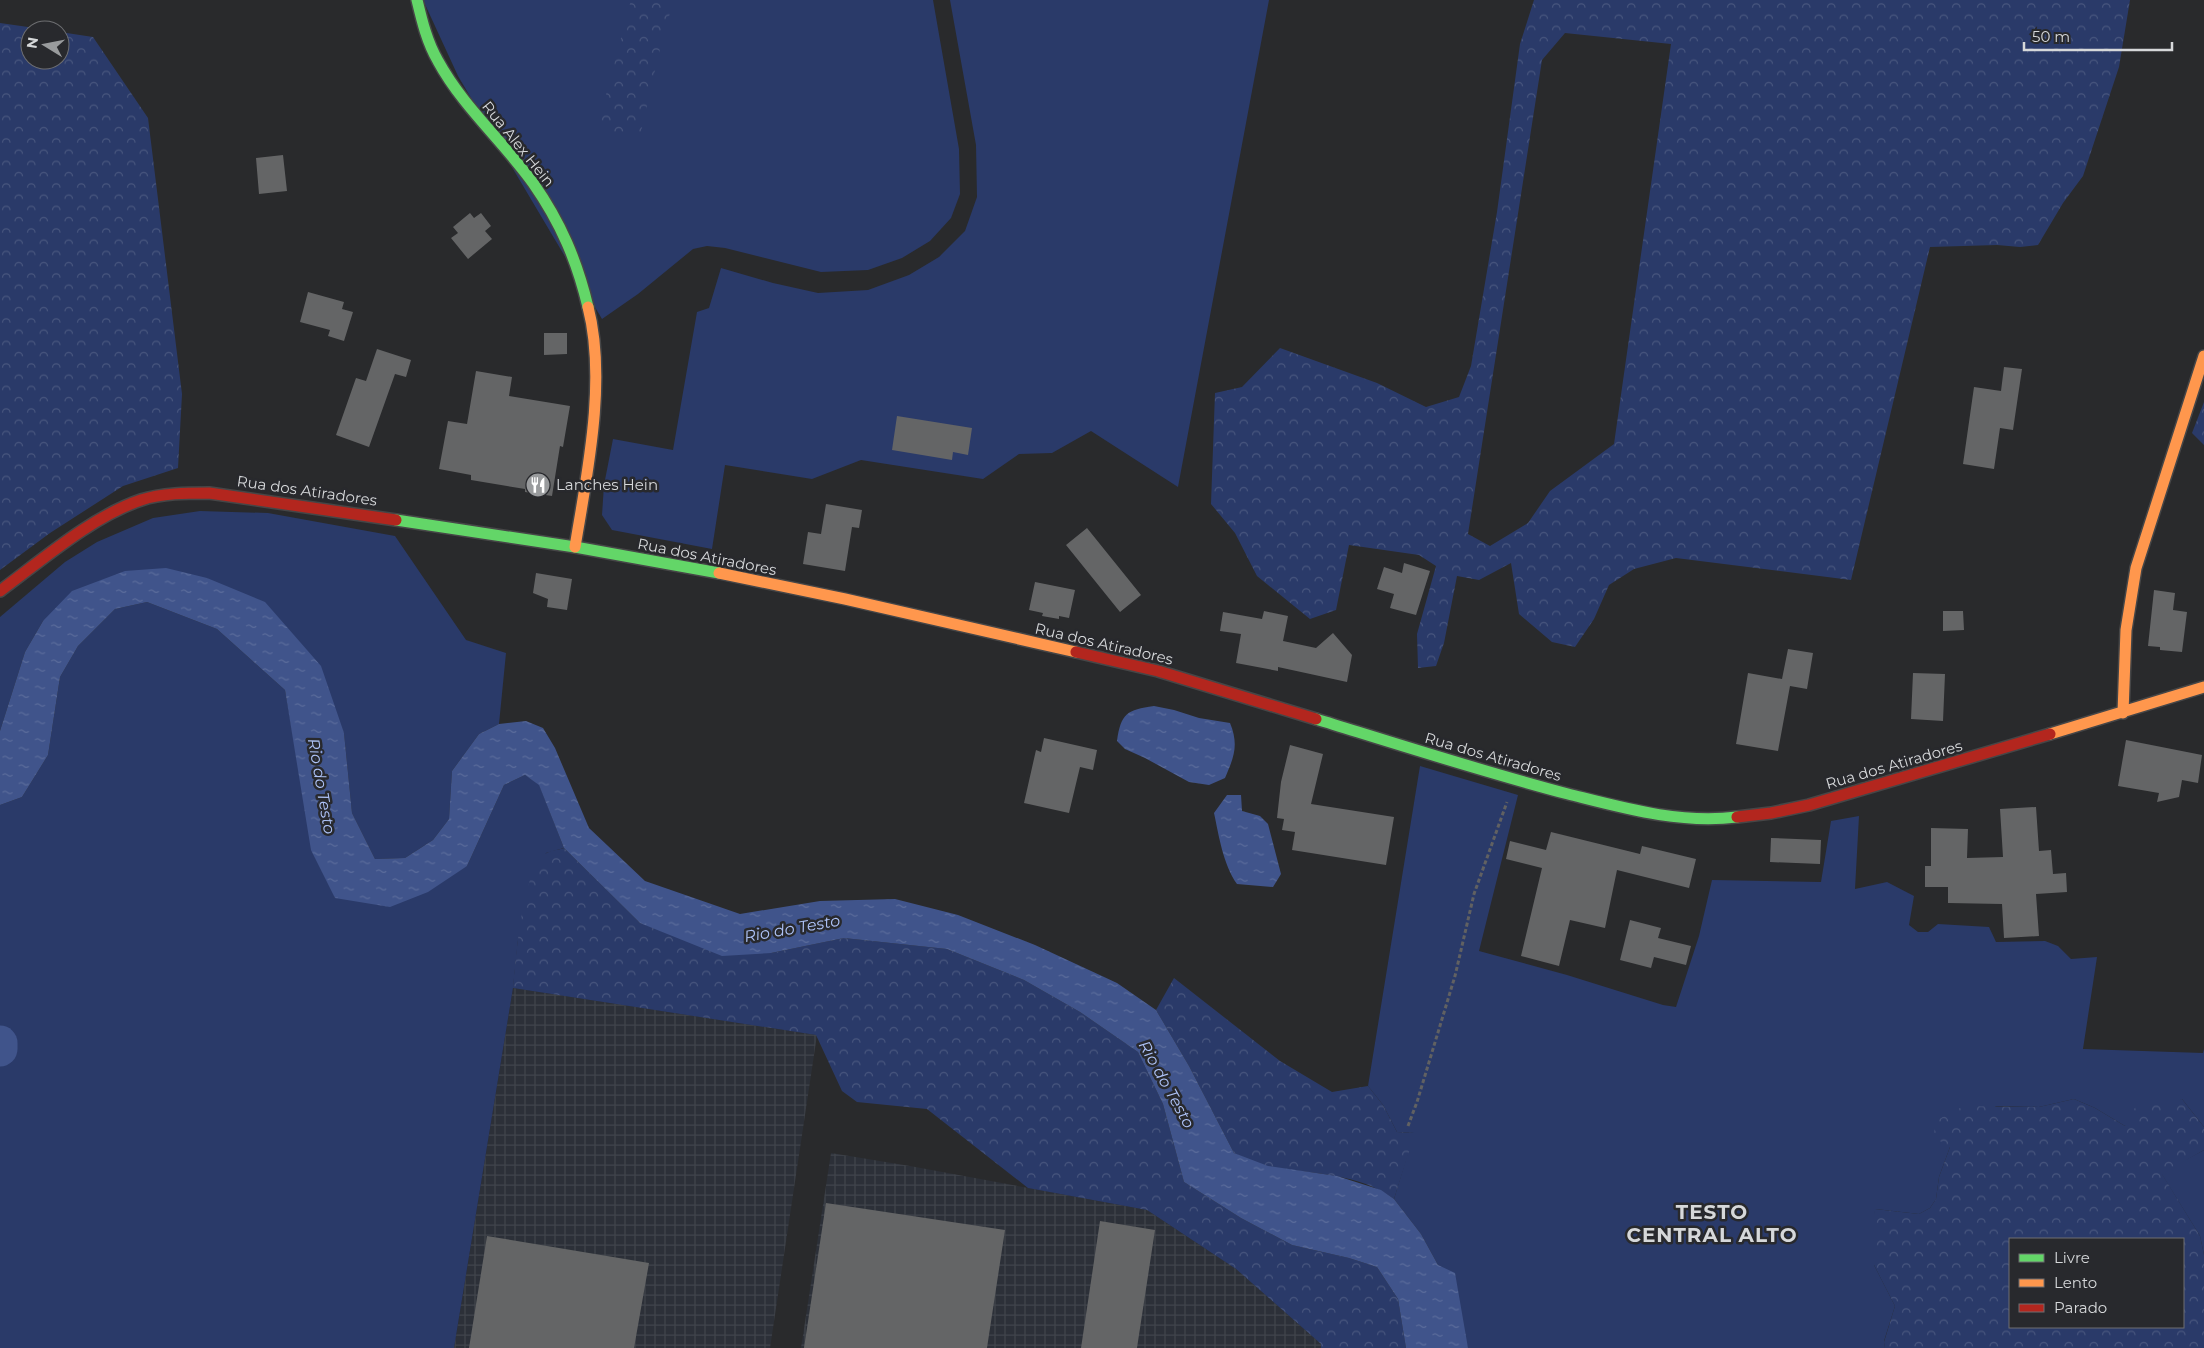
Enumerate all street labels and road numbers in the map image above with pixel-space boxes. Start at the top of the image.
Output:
street label: Rua Alex Hein [478,97,559,190]
street label: Rua dos Atiradores [236,471,378,510]
street label: Rua dos Atiradores [636,534,778,579]
street label: Rua dos Atiradores [1033,618,1175,669]
street label: Rua dos Atiradores [1423,728,1564,785]
street label: Rua dos Atiradores [1823,736,1964,793]

